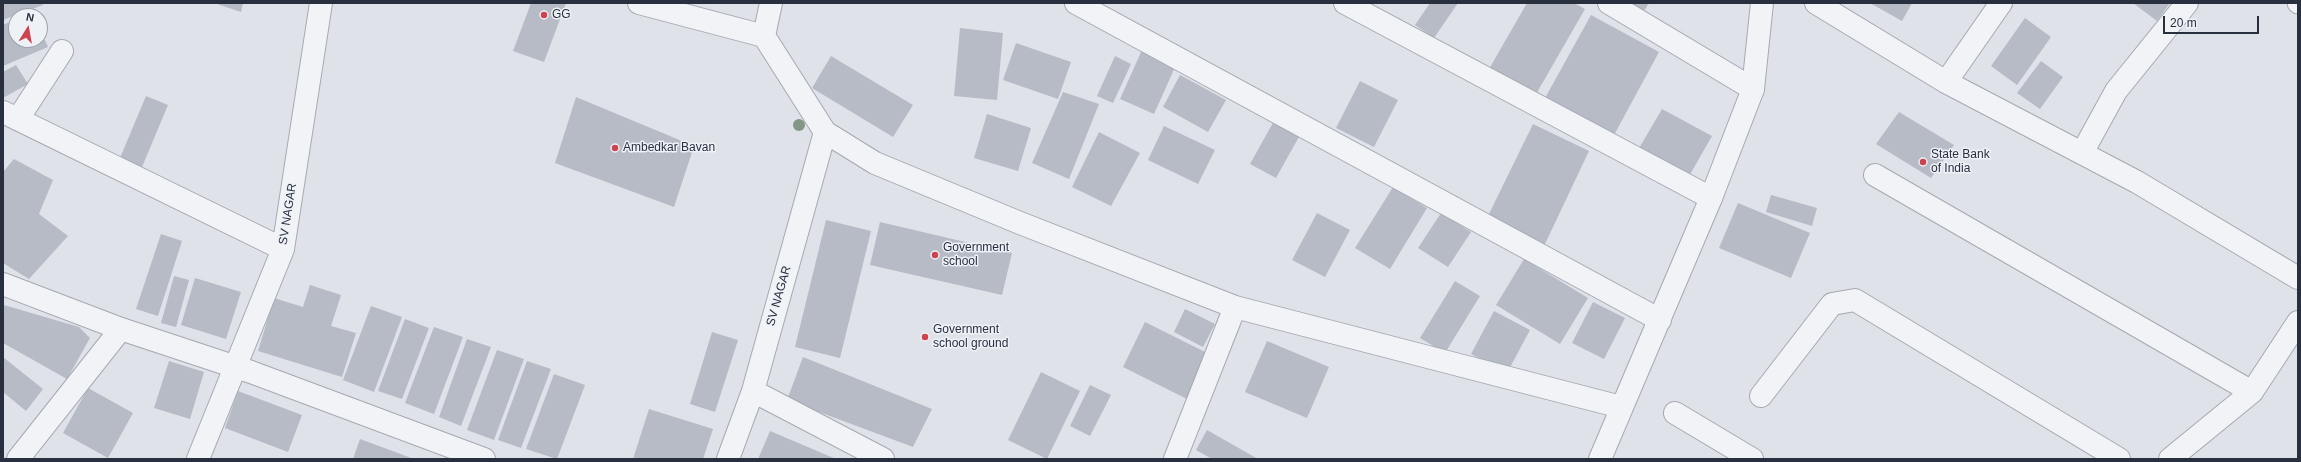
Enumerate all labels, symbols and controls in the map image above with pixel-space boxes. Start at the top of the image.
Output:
north arrow [8,8,48,48]
place label: GG [552,8,571,22]
scale bar [2165,8,2261,34]
marker: GG [539,10,549,20]
text: N [25,11,35,24]
text: 20 m [2170,16,2197,30]
place label: Ambedkar Bavan [623,141,715,155]
marker: Ambedkar Bavan [610,143,620,153]
place label: State Bank of India [1931,148,1990,176]
marker: State Bank of India [1918,157,1928,167]
street label: SV NAGAR [276,182,300,246]
place label: Government school [943,241,1009,269]
marker: Government school [930,250,940,260]
street label: SV NAGAR [764,264,794,328]
place label: Government school ground [933,323,1008,351]
marker: Government school ground [920,332,930,342]

